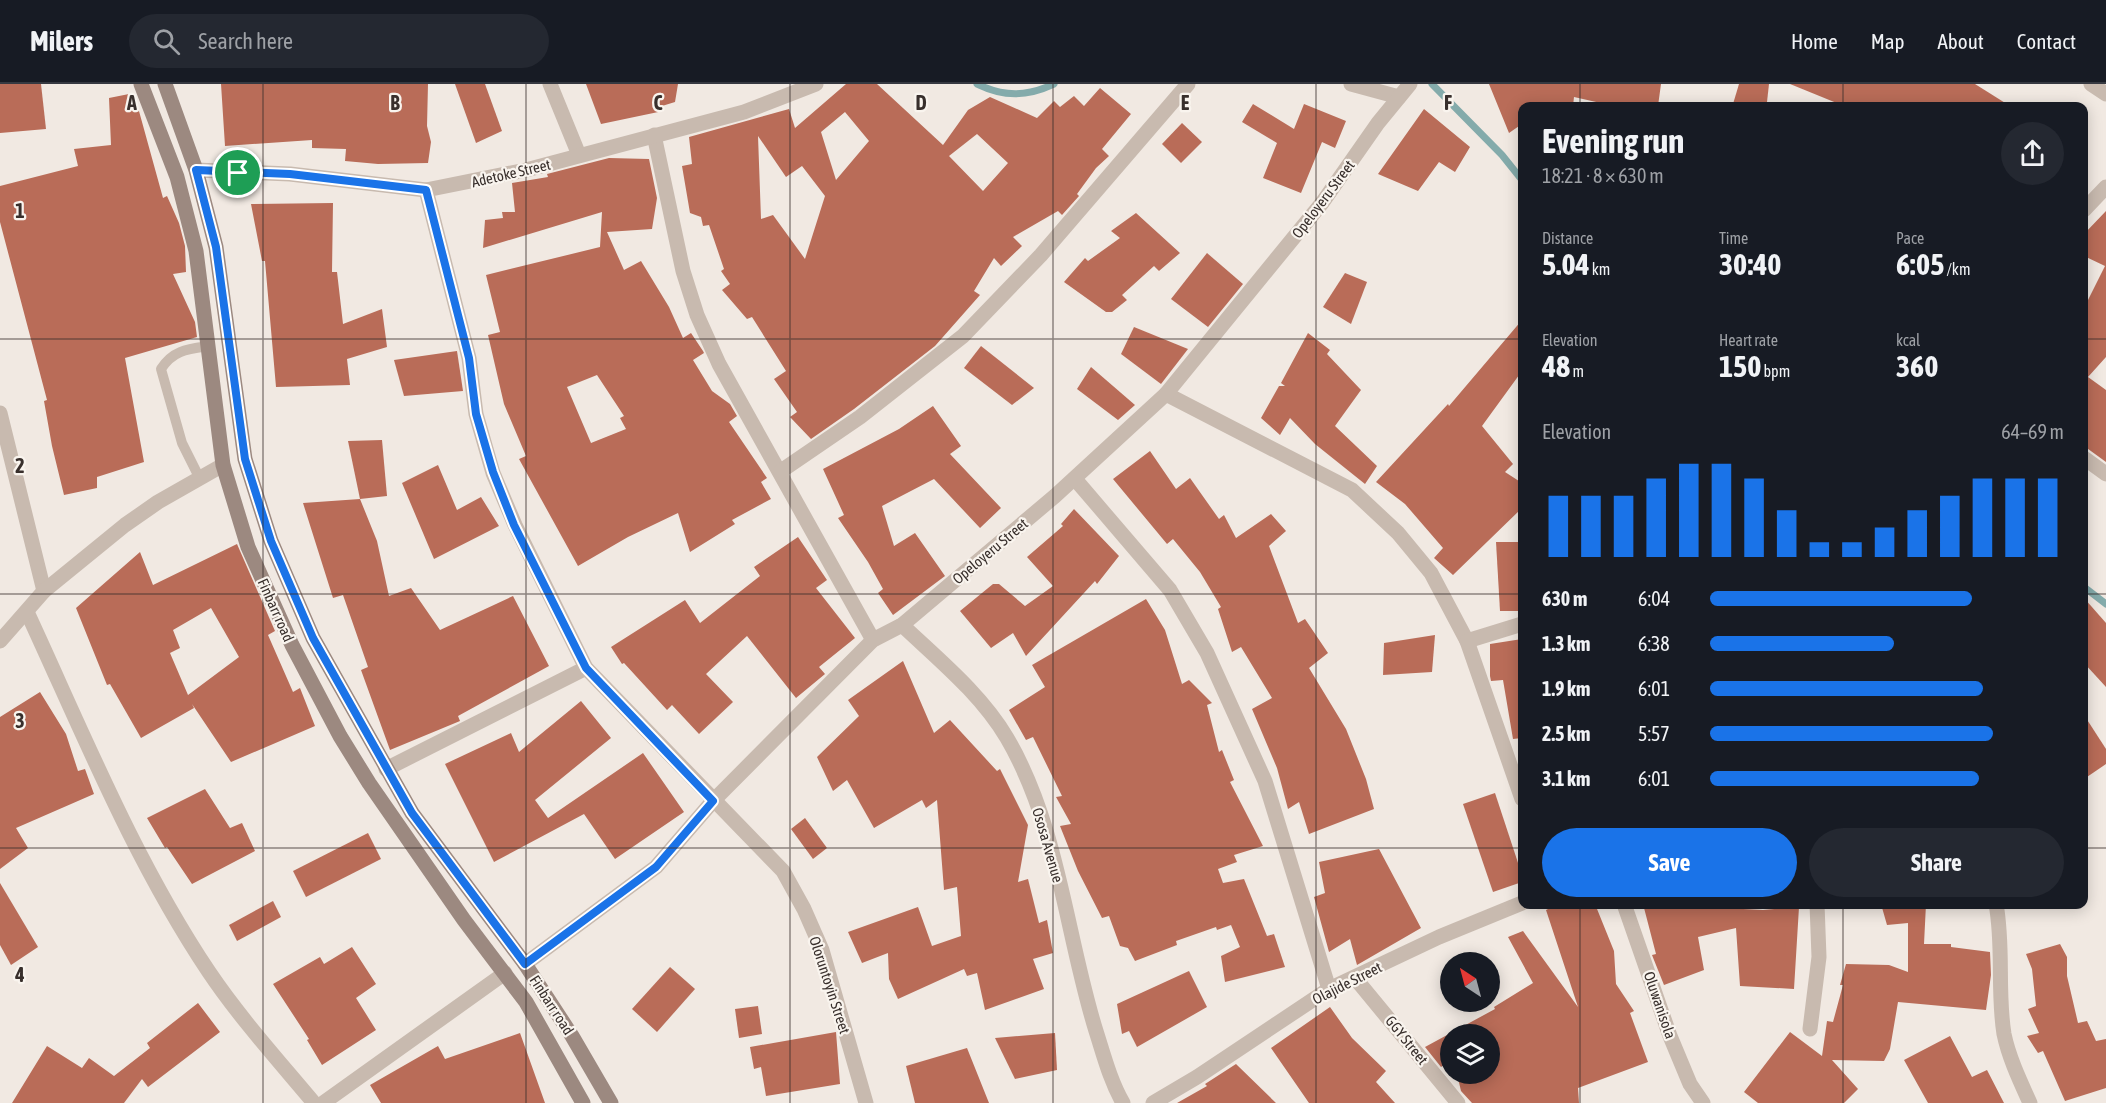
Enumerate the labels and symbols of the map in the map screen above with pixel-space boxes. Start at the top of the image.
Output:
text: A [126,91,137,114]
text: B [390,91,400,114]
text: C [654,91,663,114]
text: D [915,91,927,114]
text: E [1181,91,1190,114]
text: F [1444,91,1452,114]
pin [212,147,263,198]
street label: Adetoke Street [470,156,552,190]
street label: Opeloyeru Street [1288,157,1358,241]
text: 1 [15,199,25,222]
text: 2 [15,454,25,477]
street label: Opeloyeru Street [949,515,1031,587]
street label: Finbarr road [255,576,297,644]
text: 3 [15,709,25,732]
street label: Ososa Avenue [1029,806,1067,885]
street label: Oloruntoyin Street [806,934,854,1036]
north arrow [1440,952,1500,1012]
street label: Olajide Street [1310,958,1384,1008]
text: 4 [14,963,25,986]
street label: Oluwanisola [1641,969,1679,1041]
street label: Finbarr road [527,972,577,1038]
street label: GGY Street [1382,1012,1432,1068]

